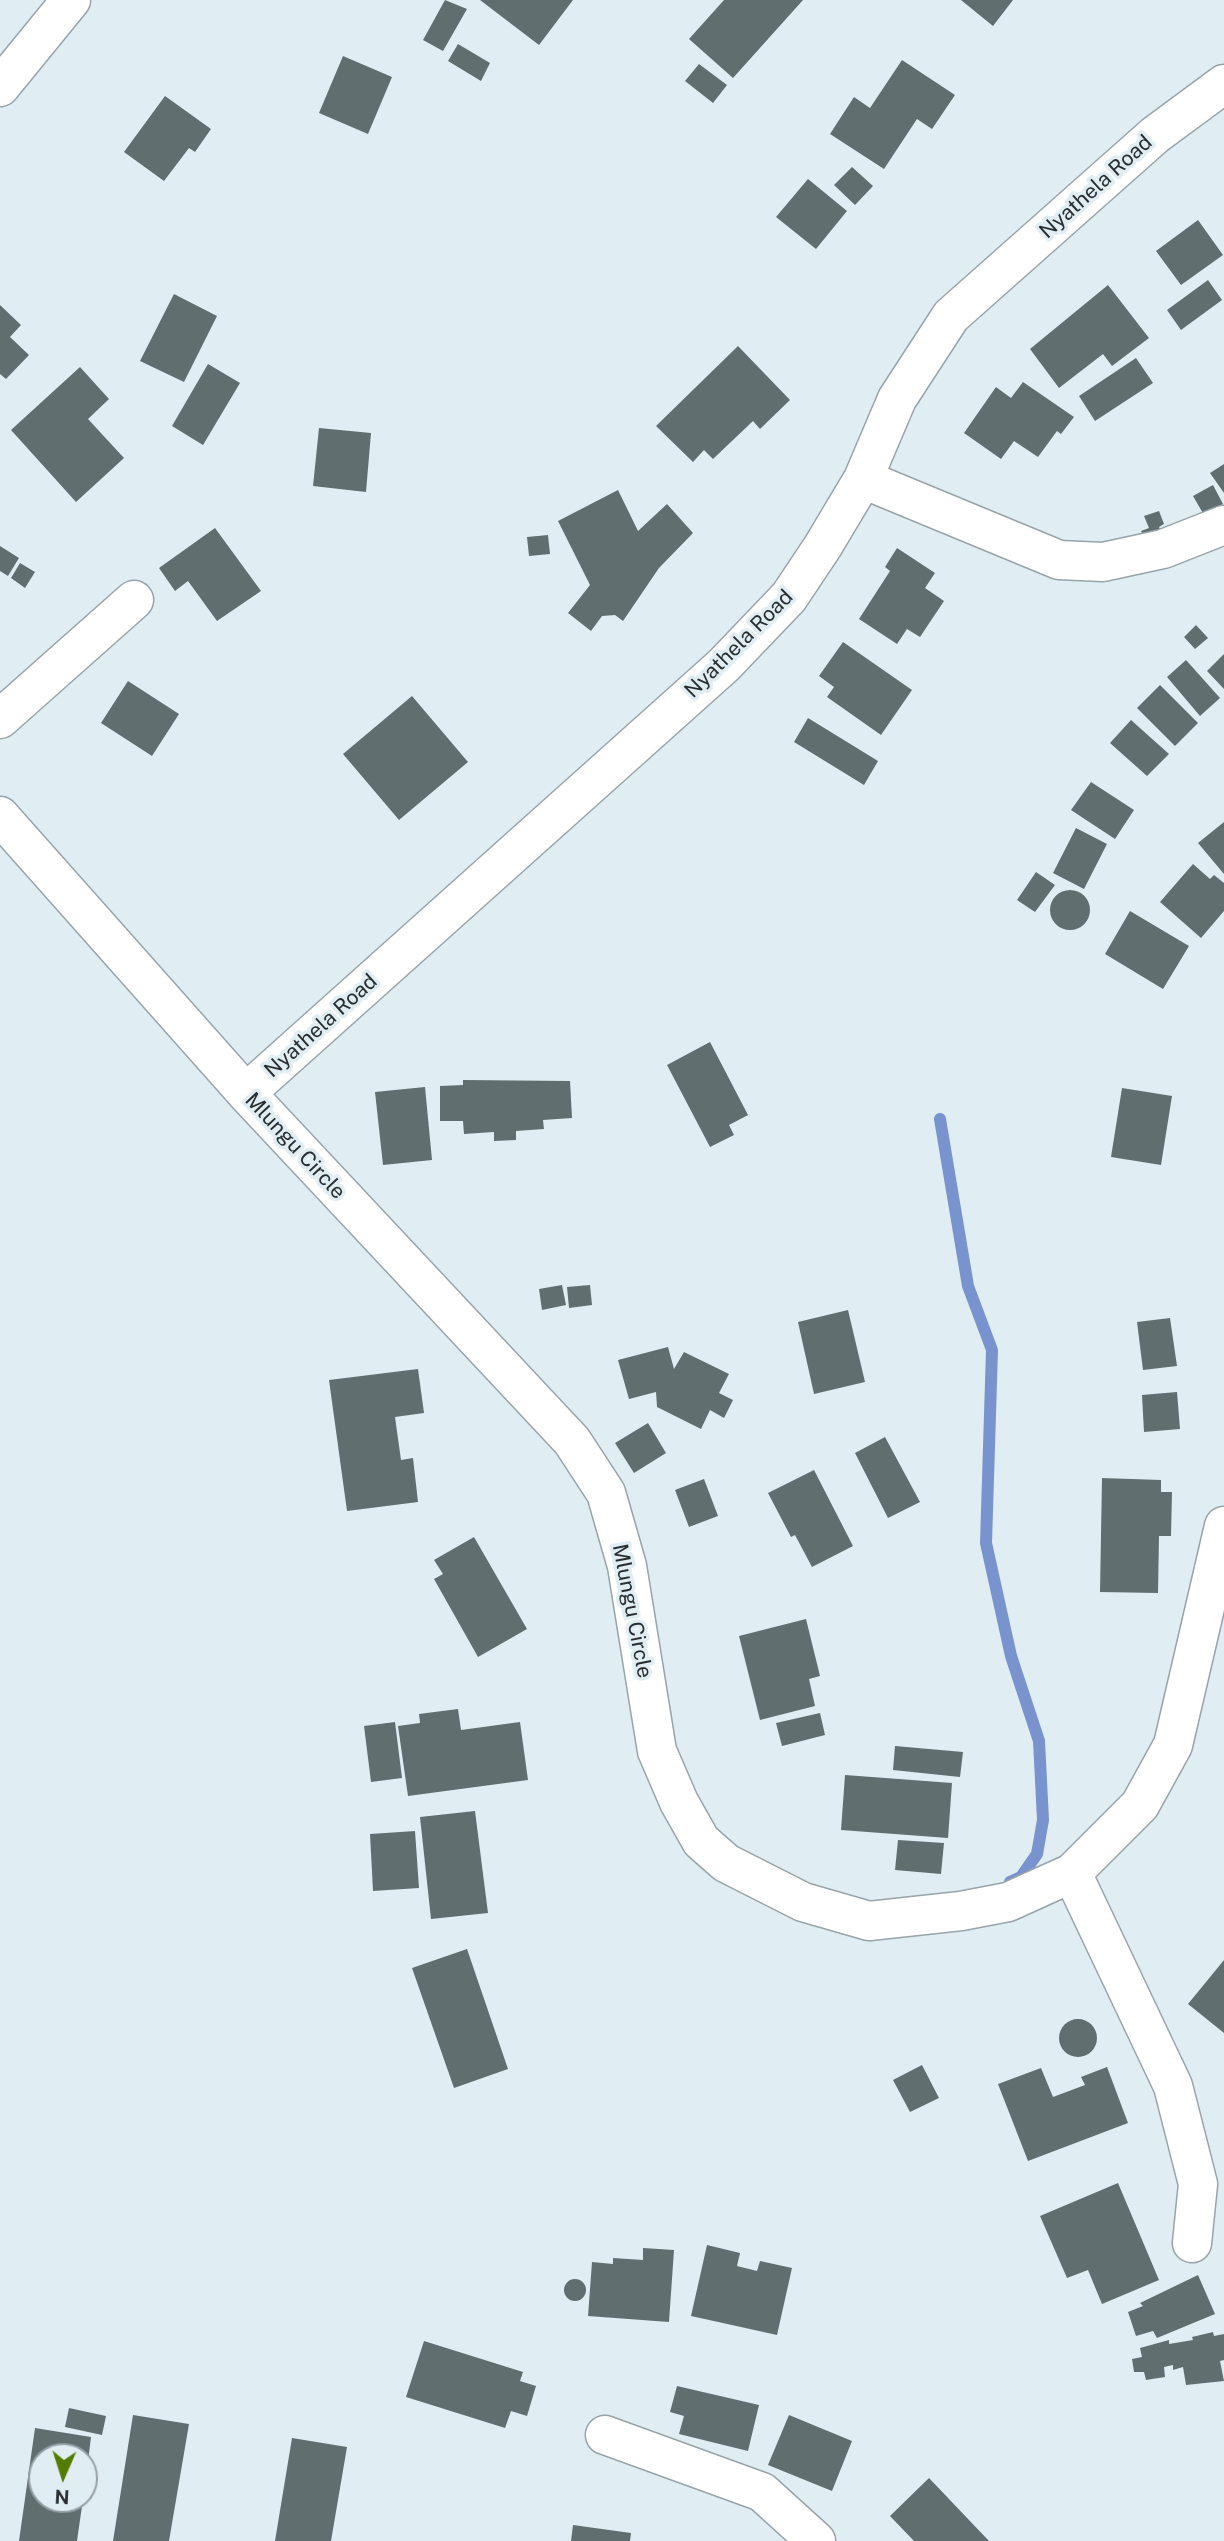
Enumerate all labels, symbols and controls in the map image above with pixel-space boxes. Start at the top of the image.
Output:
street label: Nyathela Road [1034,130,1158,244]
street label: Nyathela Road [680,585,798,703]
street label: Nyathela Road [259,969,383,1083]
street label: Mlungu Circle [239,1088,351,1204]
street label: Mlungu Circle [607,1542,657,1680]
north arrow [28,2443,98,2513]
text: N [54,2486,70,2508]

